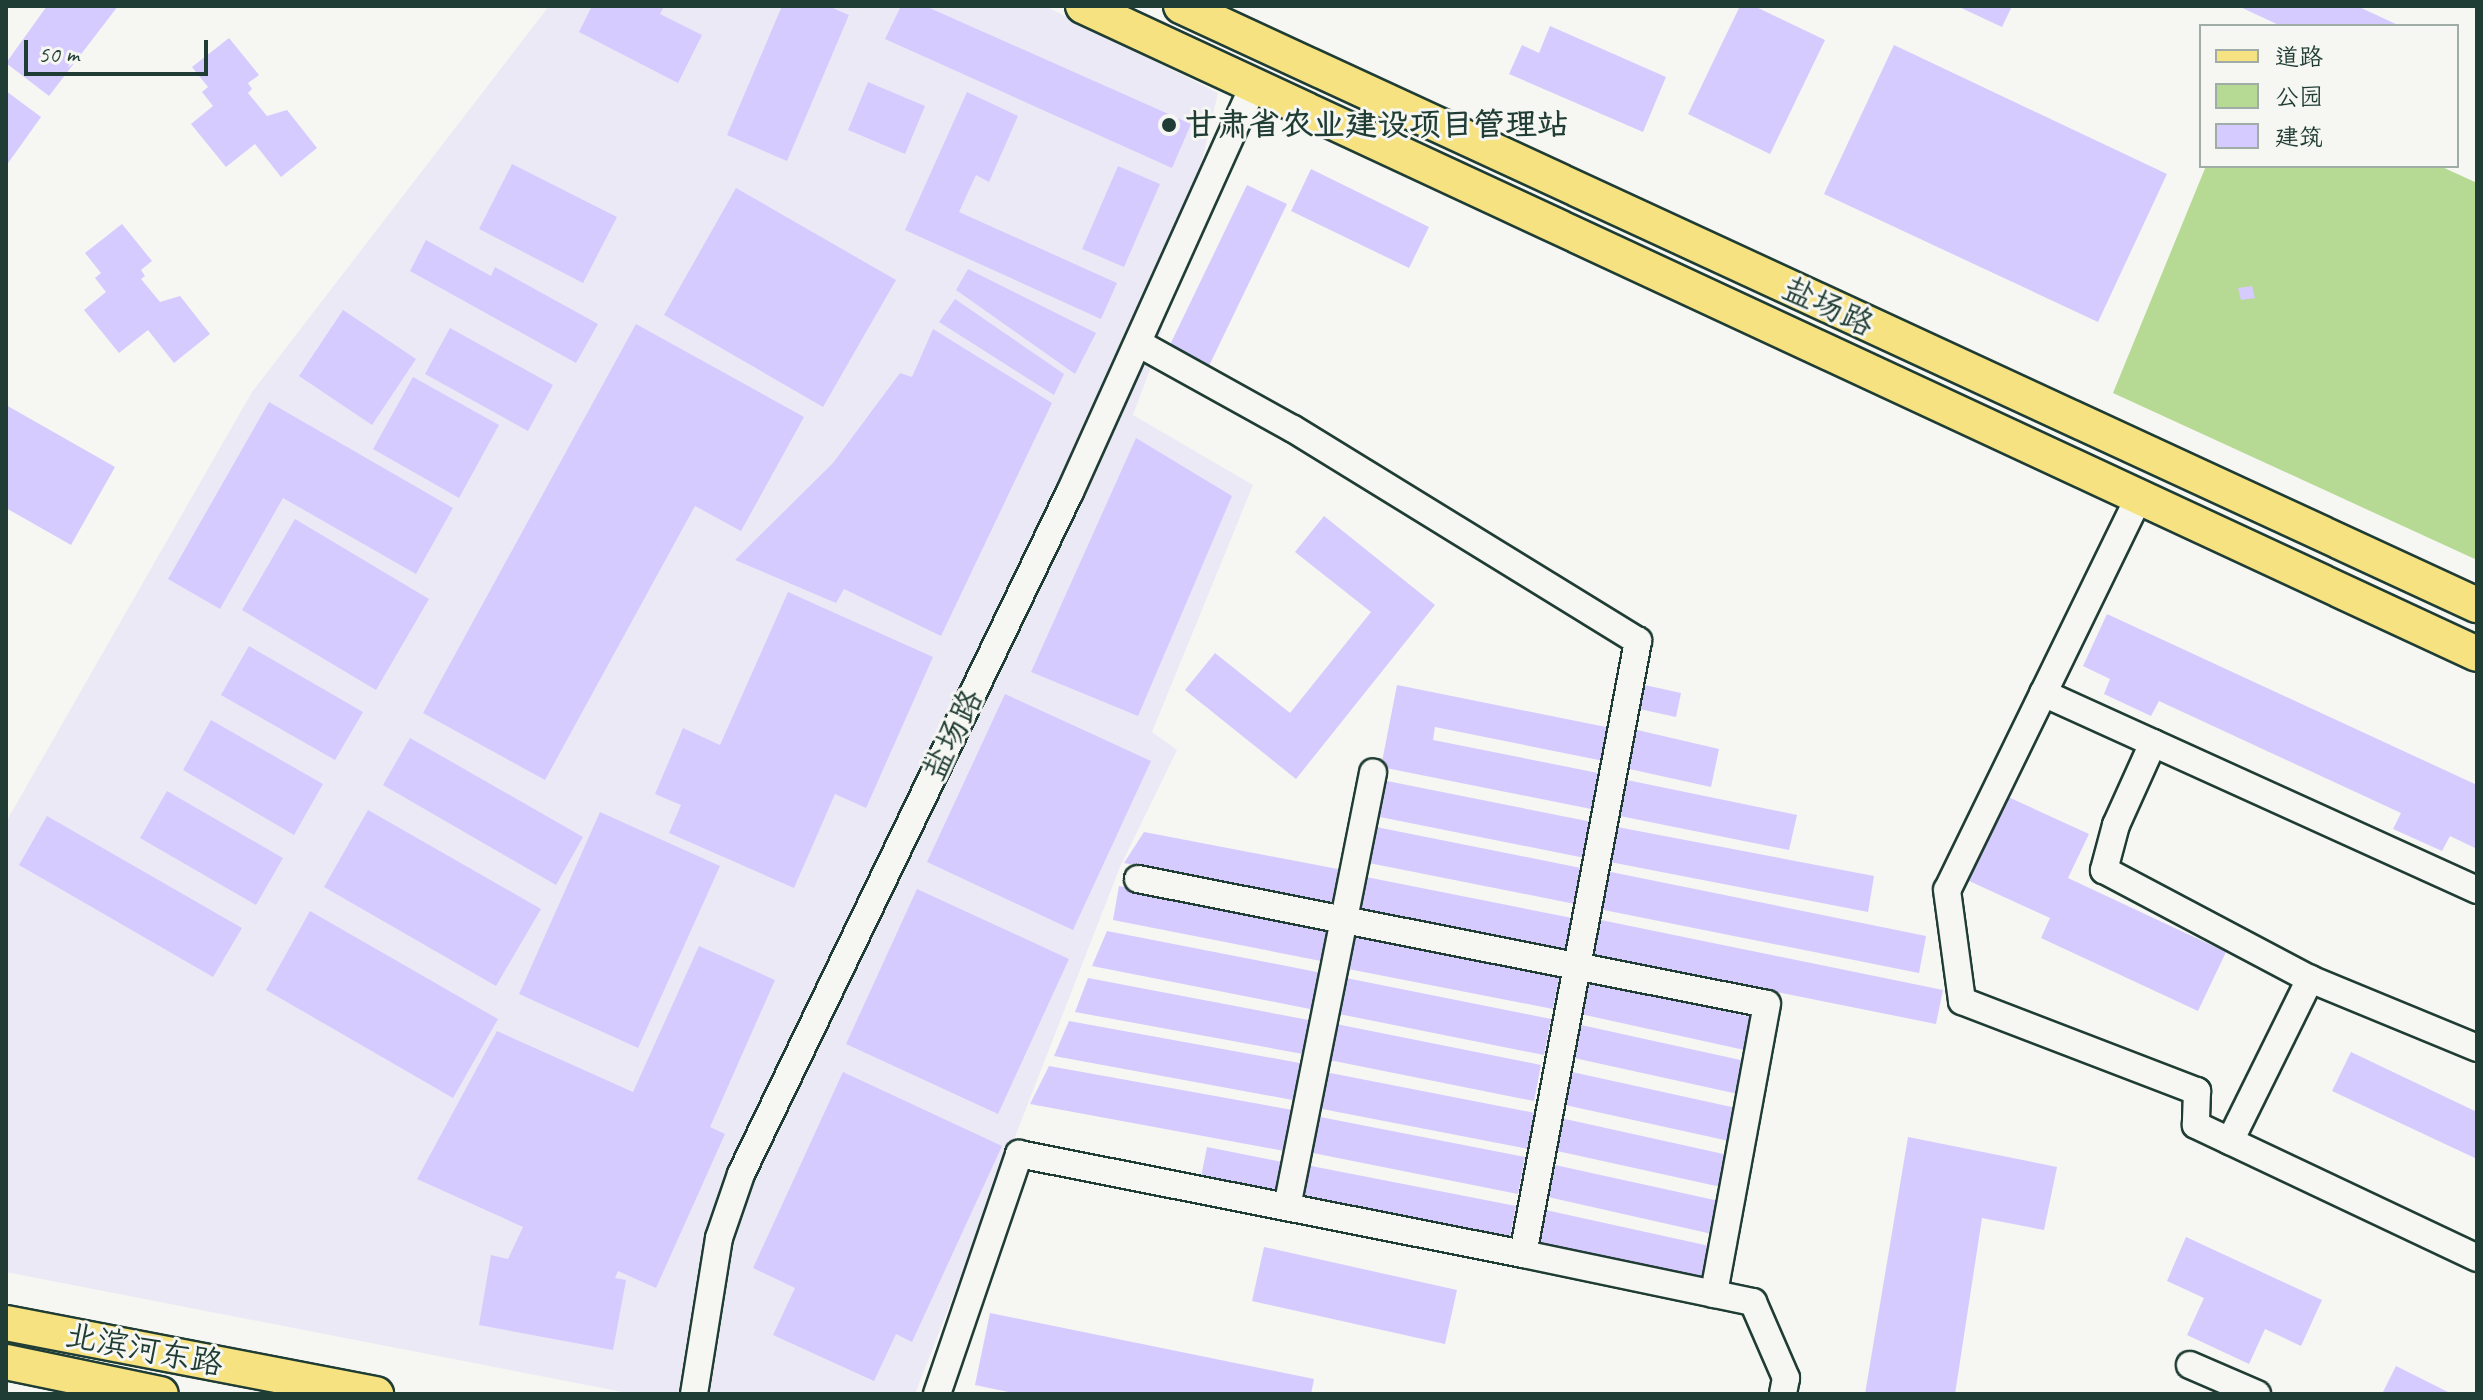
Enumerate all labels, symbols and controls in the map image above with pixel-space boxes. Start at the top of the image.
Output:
scale bar [28,24,212,74]
legend [2199,24,2459,168]
text: 50 m [38,39,79,69]
text: 道路 [2275,42,2323,72]
text: 公园 [2275,82,2323,112]
place label: 甘肃省农业建设项目管理站 [1185,106,1569,144]
marker: 甘肃省农业建设项目管理站 [1160,116,1178,134]
text: 建筑 [2275,122,2323,152]
street label: 盐场路 [1776,269,1880,345]
street label: 盐场路 [915,683,991,787]
street label: 北滨河东路 [62,1316,226,1384]

